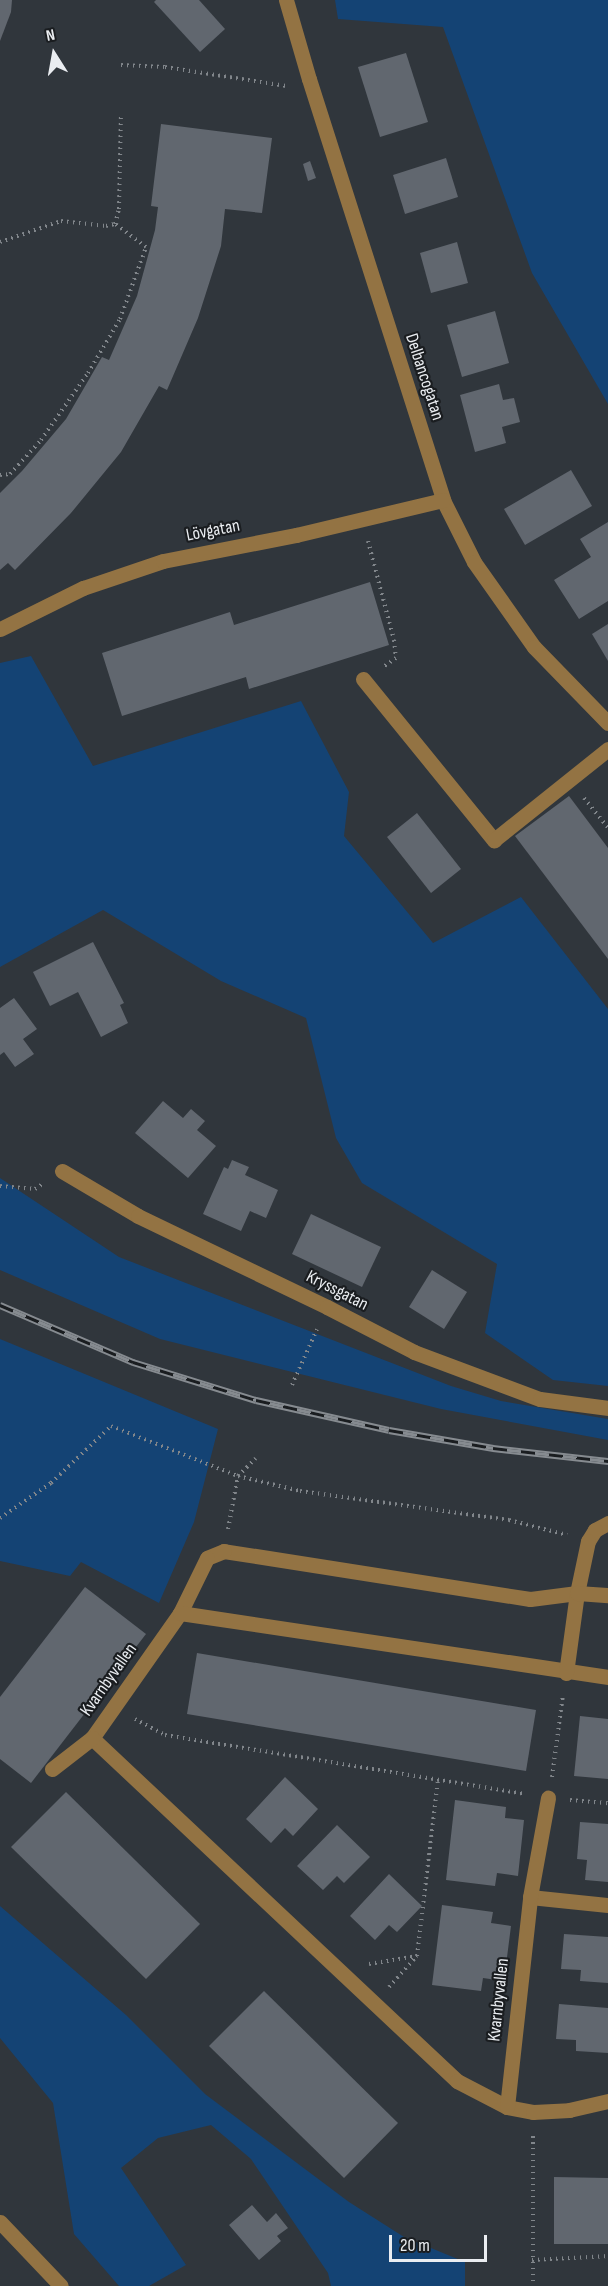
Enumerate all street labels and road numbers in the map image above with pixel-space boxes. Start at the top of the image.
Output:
street label: Delbancogatan [400,331,448,423]
street label: Lövgatan [184,515,242,547]
street label: Kryssgatan [302,1266,372,1316]
street label: Kvarnbyvallen [76,1640,142,1720]
street label: Kvarnbyvallen [484,1957,514,2043]

